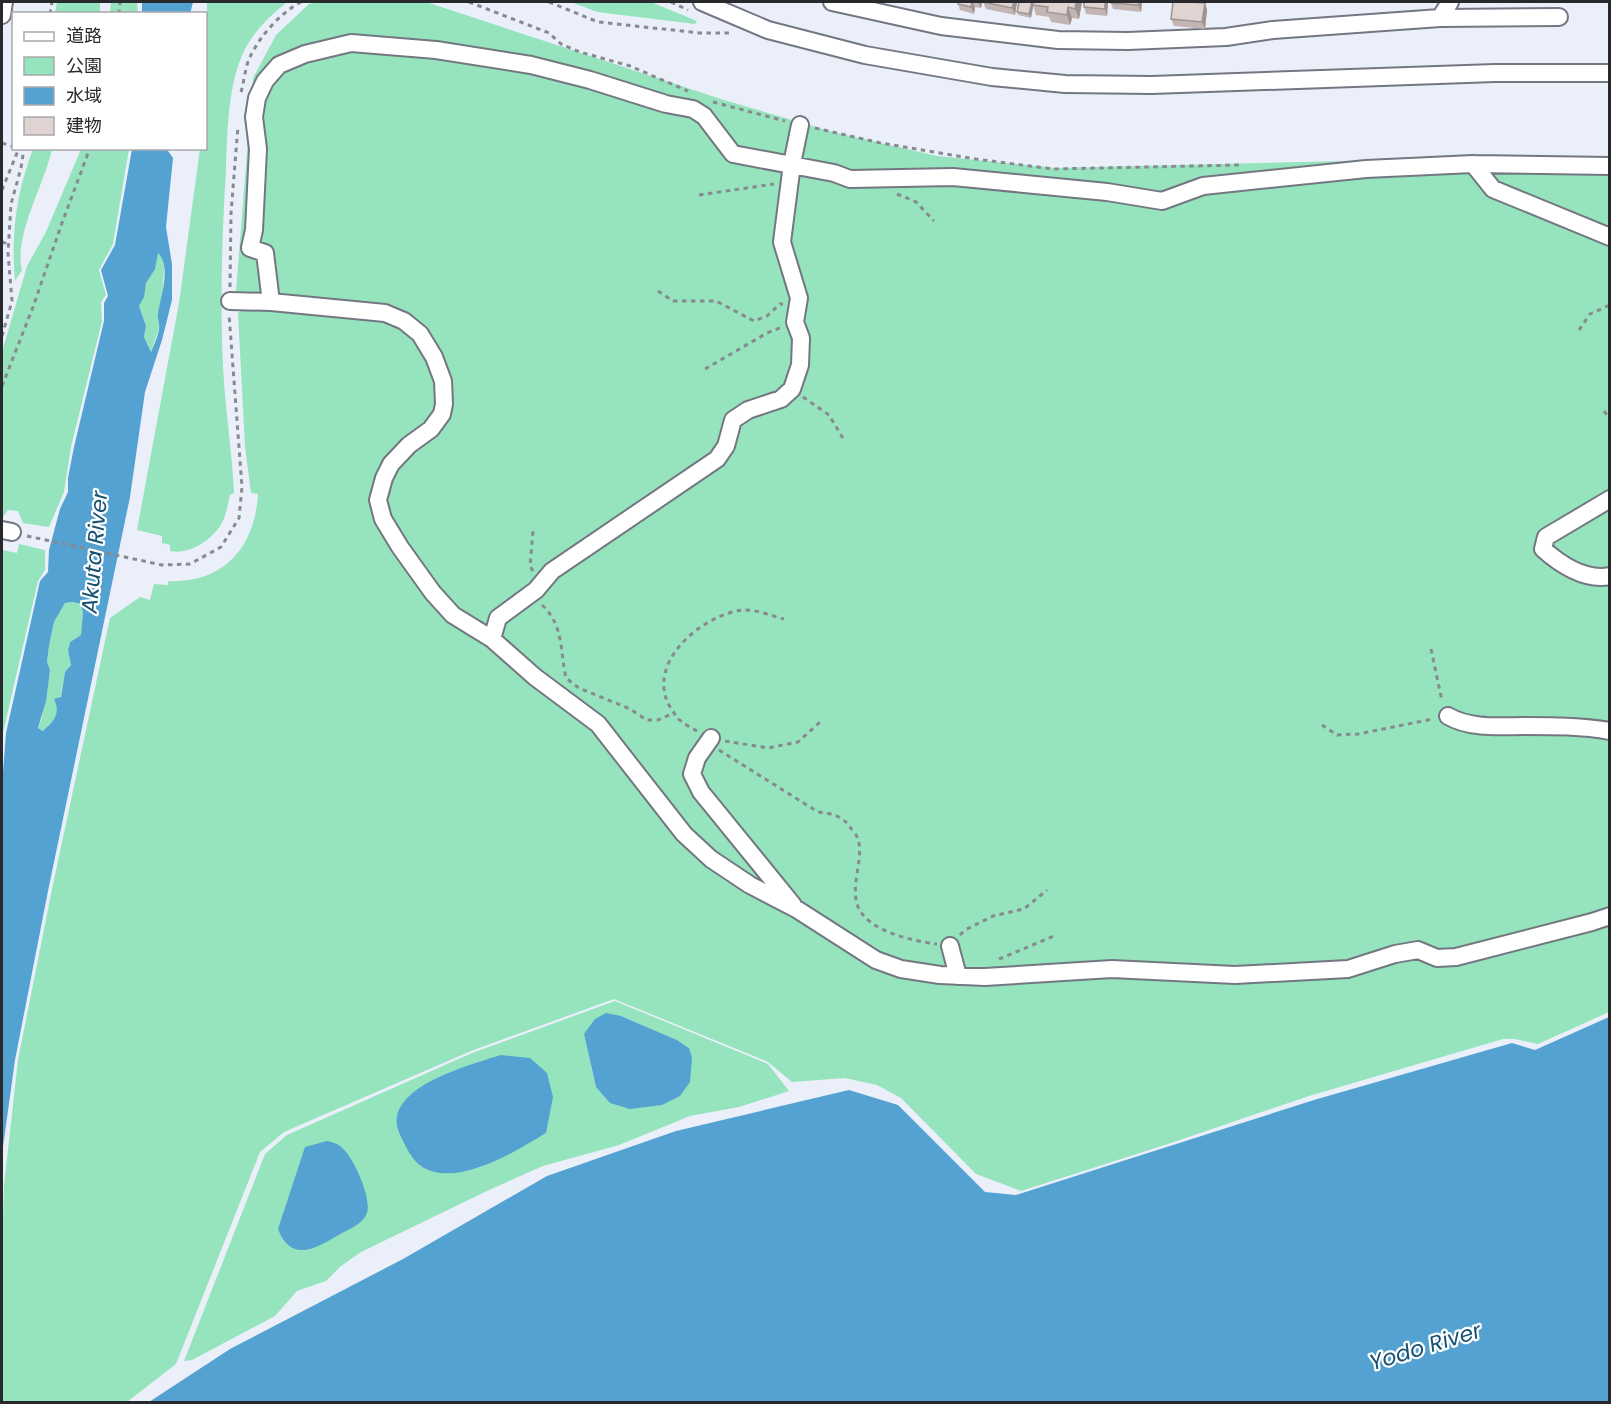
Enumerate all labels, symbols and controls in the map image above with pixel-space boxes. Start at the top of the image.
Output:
legend [12,12,207,150]
text: 道路 [66,23,102,48]
text: 公園 [66,53,102,78]
text: 水域 [66,83,102,108]
text: 建物 [66,113,102,138]
water label: Akuta River [74,489,115,615]
water label: Yodo River [1365,1315,1486,1378]

